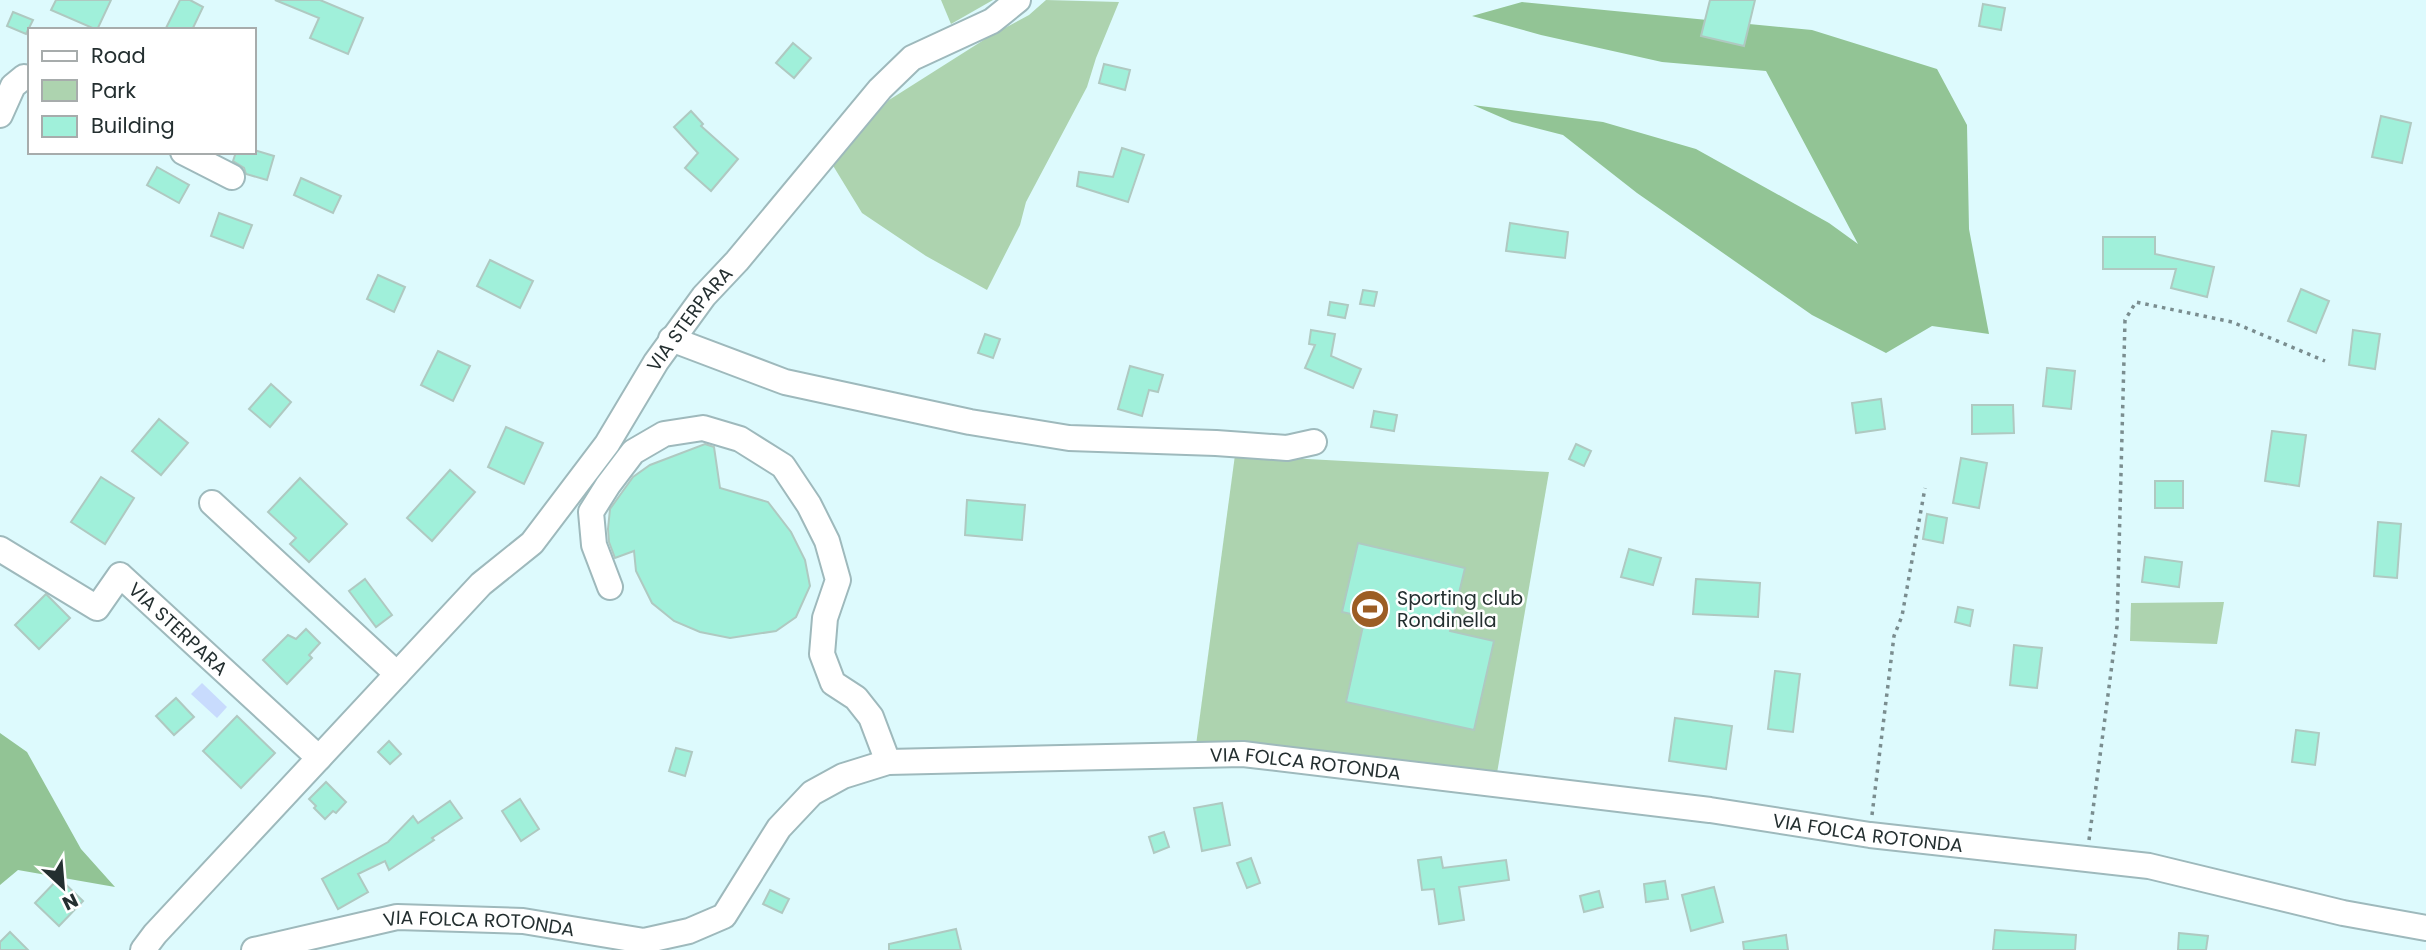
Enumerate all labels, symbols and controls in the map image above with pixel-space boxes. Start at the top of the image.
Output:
legend [28,28,256,154]
text: Road [91,41,146,70]
text: Park [91,76,136,105]
text: Building [91,111,175,140]
street label: VIA STERPARA [640,260,739,376]
street label: VIA STERPARA [123,576,234,681]
place label: Sporting club Rondinella [1397,585,1523,634]
sports icon: Sporting club Rondinella [1349,588,1391,630]
street label: VIA FOLCA ROTONDA [1210,740,1403,786]
street label: VIA FOLCA ROTONDA [1771,806,1965,859]
north arrow [28,852,98,922]
text: N [58,887,83,917]
street label: VIA FOLCA ROTONDA [381,903,577,943]

